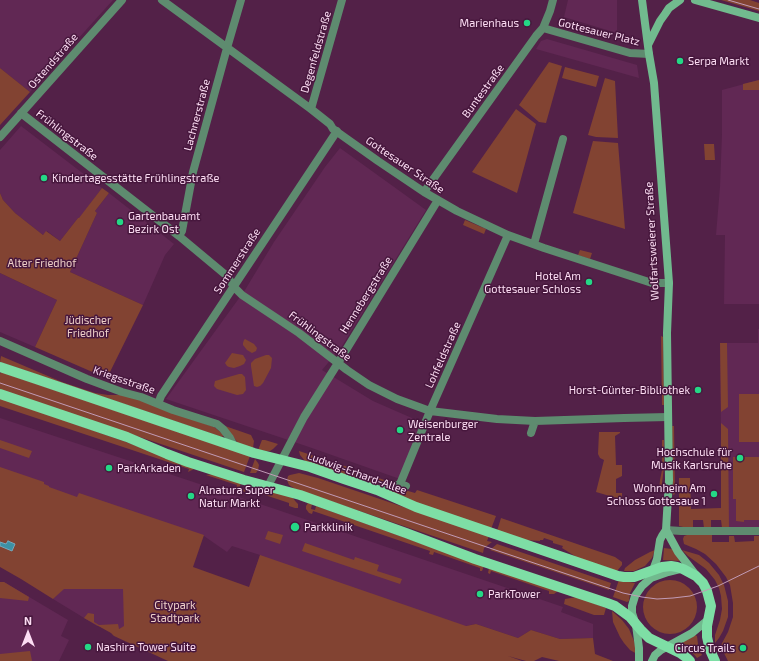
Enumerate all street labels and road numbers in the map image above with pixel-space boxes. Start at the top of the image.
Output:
street label: Degenfeldstraße [298,9,334,95]
street label: Gottesauer Platz [557,15,641,49]
street label: Ostendstraße [25,31,81,91]
street label: Buntestraße [459,62,507,120]
street label: Lachnerstraße [181,78,213,152]
street label: Frühlingstraße [33,107,101,163]
street label: Gottesauer Straße [363,134,447,196]
street label: Wolfartsweierer Straße [642,181,662,301]
street label: Sommerstraße [211,226,263,296]
street label: Hennebergstraße [337,254,395,336]
street label: Frühlingstraße [286,308,354,364]
street label: Lohfeldstraße [422,320,464,390]
street label: Kriegsstraße [91,363,157,397]
street label: Ludwig-Erhard-Allee [305,449,409,497]

